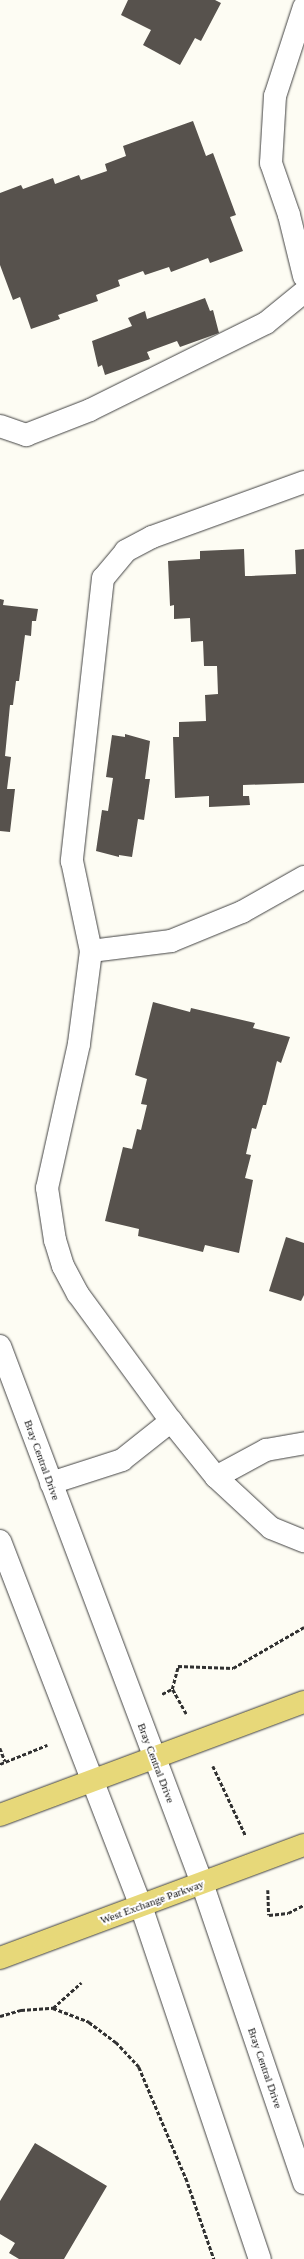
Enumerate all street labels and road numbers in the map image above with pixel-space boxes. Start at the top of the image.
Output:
street label: Bray Central Drive [21,1418,63,1502]
street label: Bray Central Drive [135,1721,177,1805]
street label: West Exchange Parkway [98,1877,206,1927]
street label: Bray Central Drive [245,2026,285,2110]

